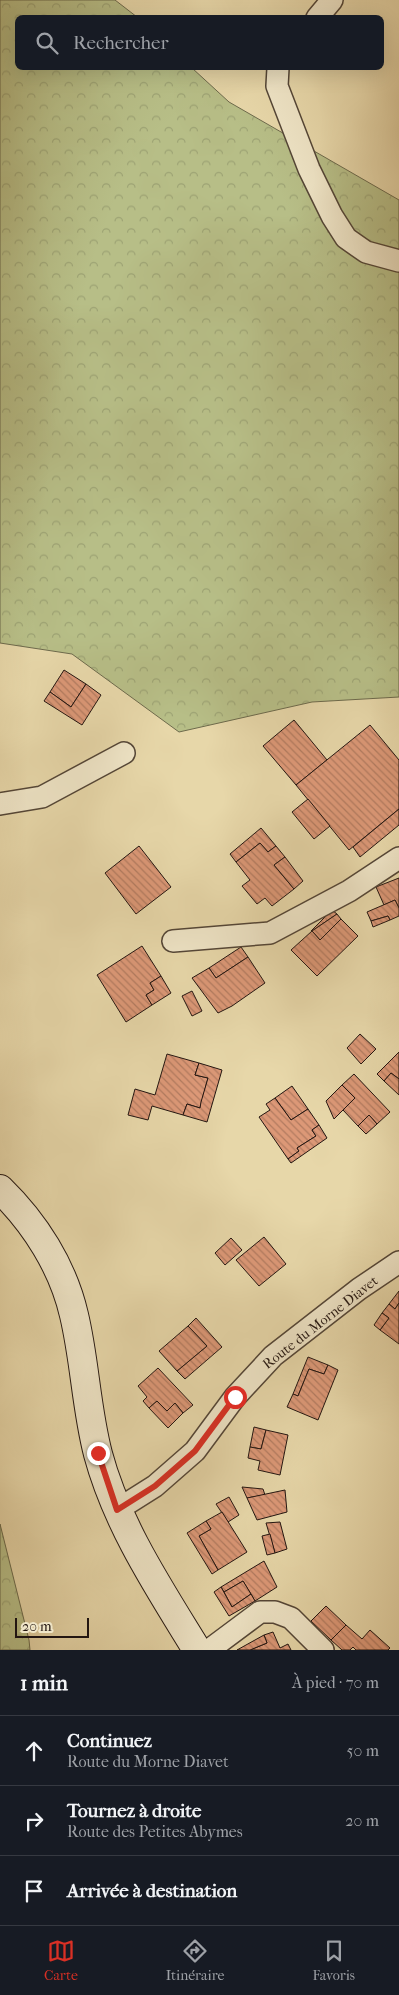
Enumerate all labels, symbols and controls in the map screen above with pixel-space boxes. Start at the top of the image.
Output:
search box [15,15,384,70]
icon: search [33,29,61,57]
text: Rechercher [73,32,169,54]
street label: Route du Morne Diavet [259,1272,381,1373]
route start [224,1386,247,1409]
route end [87,1442,110,1465]
scale bar [15,1615,89,1638]
text: 20 m [22,1618,52,1635]
text: 1 min [20,1671,68,1695]
text: À pied · 70 m [292,1673,379,1692]
text: Continuez [67,1730,152,1752]
icon: ahead [20,1737,48,1765]
text: 50 m [347,1741,379,1760]
text: Route du Morne Diavet [67,1752,229,1771]
text: Tournez à droite [67,1800,201,1822]
icon: right [20,1807,48,1835]
text: 20 m [345,1811,379,1830]
text: Route des Petites Abymes [67,1822,243,1841]
icon: arrive [20,1877,48,1905]
text: Arrivée à destination [67,1880,237,1902]
tab: Carte [44,1937,78,1984]
tab: Itinéraire [166,1937,224,1984]
tab: Favoris [312,1937,355,1984]

